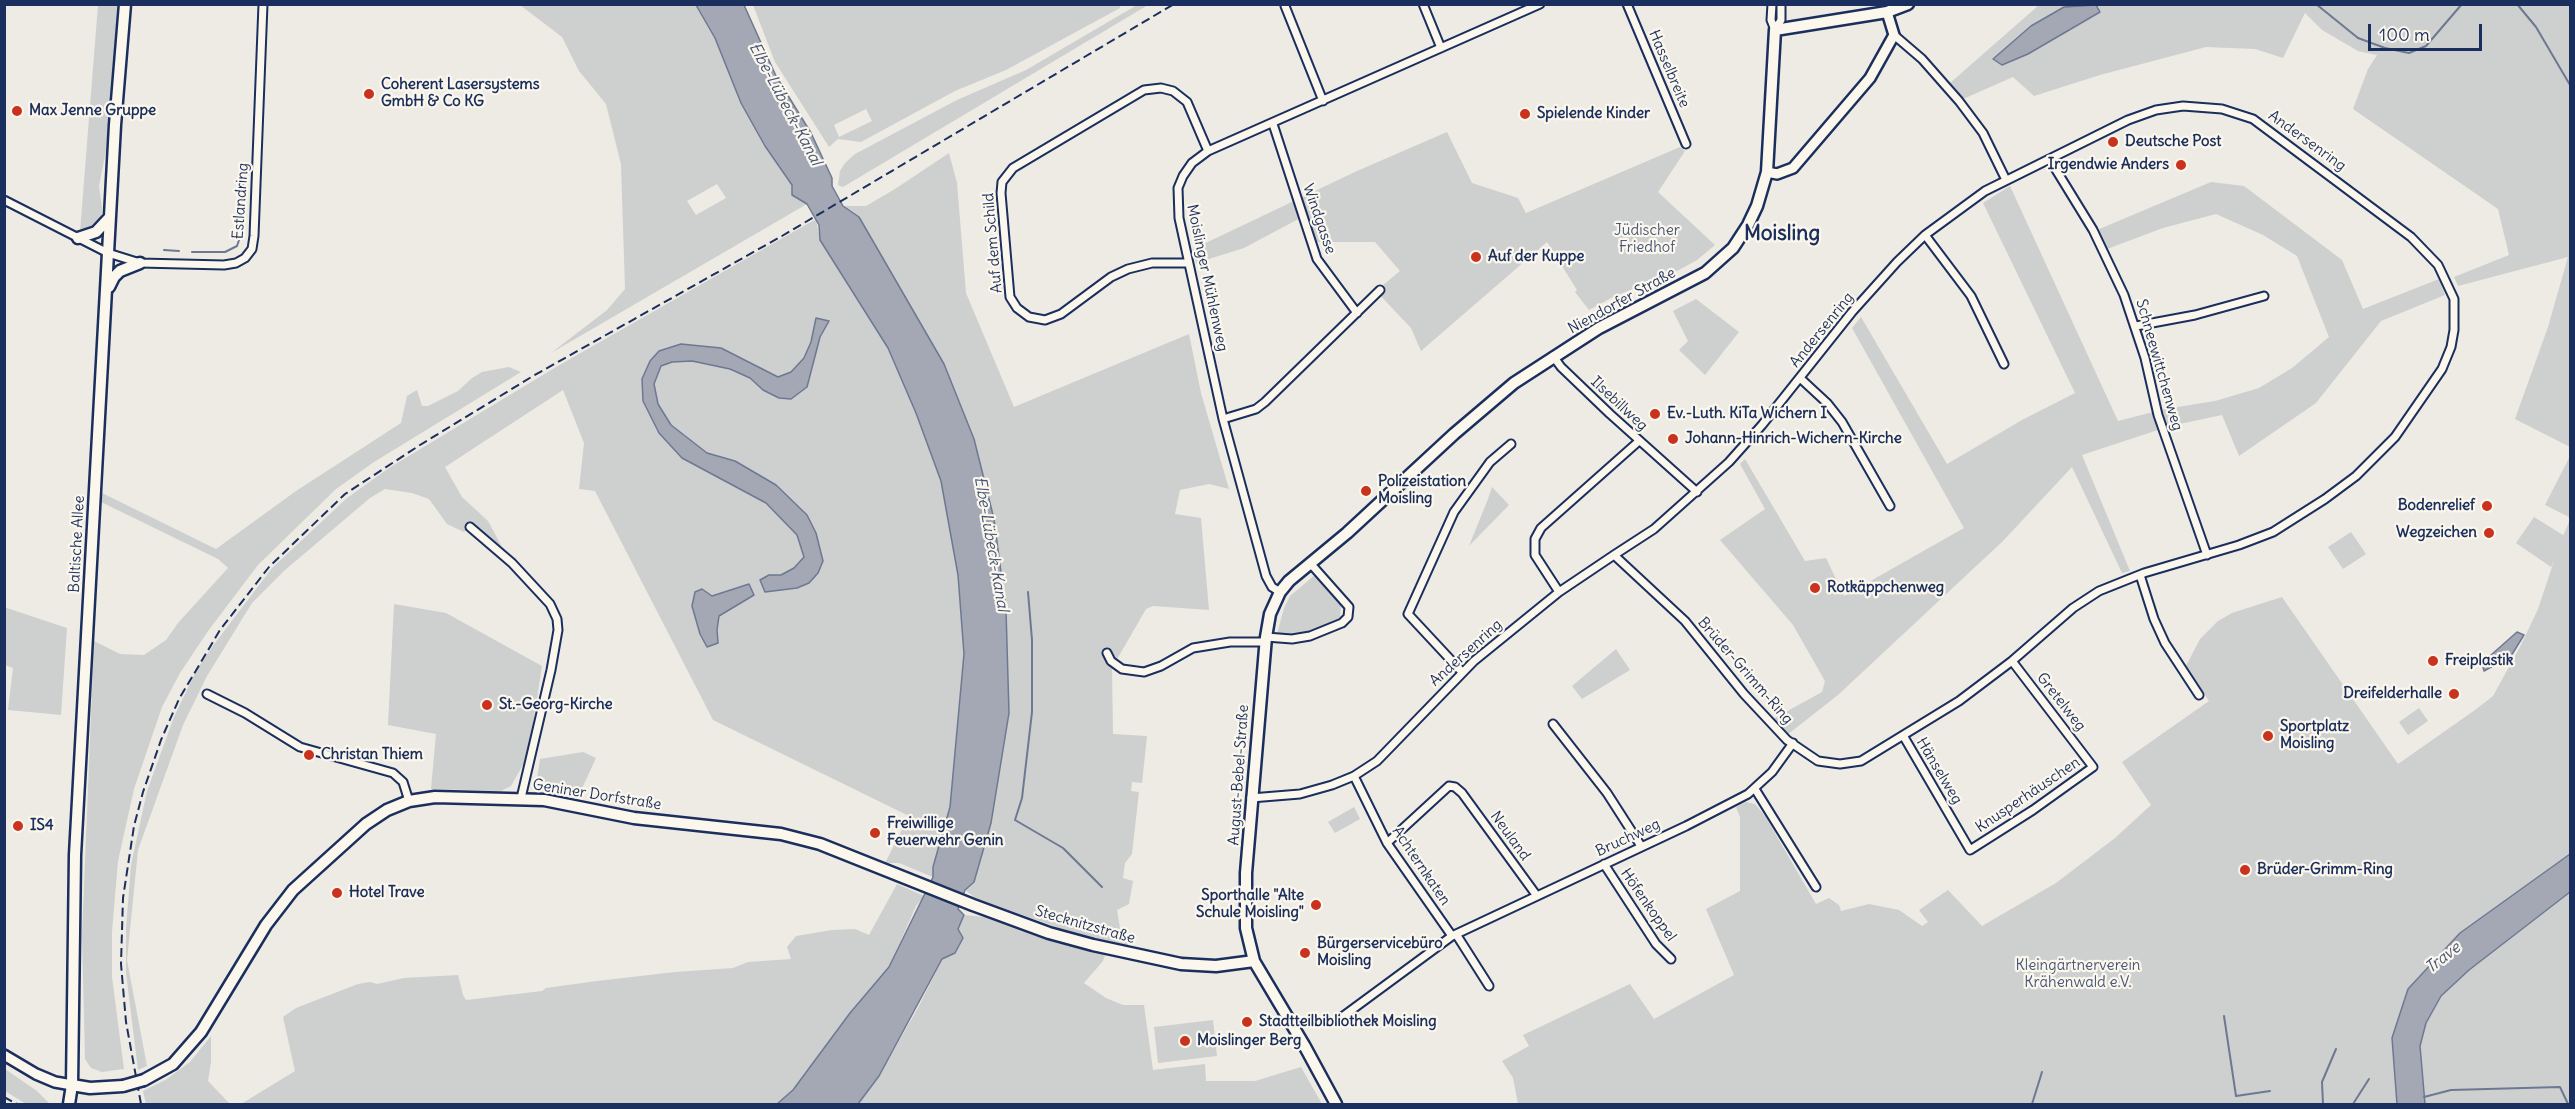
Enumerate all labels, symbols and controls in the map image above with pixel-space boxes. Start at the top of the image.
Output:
scale bar [2371,12,2485,50]
text: 100 m [2379,23,2430,46]
street label: Hasselbreite [1645,27,1693,111]
water label: Elbe-Lübeck-Kanal [745,39,825,169]
place label: Coherent Lasersystems GmbH & Co KG [381,76,540,111]
marker: Coherent Lasersystems GmbH & Co KG [362,87,376,101]
place label: Max Jenne Gruppe [29,102,156,120]
marker: Max Jenne Gruppe [10,104,24,118]
place label: Spielende Kinder [1537,105,1650,123]
marker: Spielende Kinder [1518,107,1532,121]
street label: Andersenring [2265,107,2349,175]
place label: Deutsche Post [2125,133,2221,151]
marker: Deutsche Post [2106,135,2120,149]
place label: Irgendwie Anders [2048,156,2169,174]
marker: Irgendwie Anders [2174,158,2188,172]
street label: Estlandring [229,162,253,240]
street label: Windgasse [1299,181,1339,257]
street label: Auf dem Schild [980,192,1006,294]
street label: Moislinger Mühlenweg [1183,203,1231,353]
district label: Moisling [1744,221,1820,247]
park label: Jüdischer Friedhof [1614,222,1680,257]
place label: Auf der Kuppe [1488,248,1584,266]
marker: Auf der Kuppe [1469,250,1483,264]
street label: Niendorfer Straße [1565,264,1679,338]
street label: Andersenring [1786,289,1858,371]
street label: Schneewittchenweg [2132,297,2186,433]
street label: Ilsebillweg [1587,373,1651,435]
place label: Ev.-Luth. KiTa Wichern I [1667,405,1827,423]
marker: Ev.-Luth. KiTa Wichern I [1648,407,1662,421]
place label: Johann-Hinrich-Wichern-Kirche [1685,430,1902,448]
marker: Johann-Hinrich-Wichern-Kirche [1666,432,1680,446]
place label: Polizeistation Moisling [1378,473,1466,508]
water label: Elbe-Lübeck-Kanal [970,475,1012,613]
marker: Polizeistation Moisling [1359,484,1373,498]
street label: Baltische Allee [65,495,89,593]
place label: Bodenrelief [2398,497,2475,515]
marker: Bodenrelief [2480,499,2494,513]
place label: Wegzeichen [2396,524,2477,542]
marker: Wegzeichen [2482,526,2496,540]
place label: Rotkäppchenweg [1827,579,1944,597]
marker: Rotkäppchenweg [1808,581,1822,595]
street label: Brüder-Grimm-Ring [1694,614,1796,728]
street label: Andersenring [1426,616,1506,690]
place label: Freiplastik [2445,652,2513,670]
marker: Freiplastik [2426,654,2440,668]
street label: Gretelweg [2033,669,2089,735]
place label: Dreifelderhalle [2343,685,2442,703]
marker: Dreifelderhalle [2447,687,2461,701]
place label: St.-Georg-Kirche [499,696,613,714]
marker: St.-Georg-Kirche [480,698,494,712]
street label: August-Bebel-Straße [1225,704,1253,846]
place label: Sportplatz Moisling [2280,718,2349,753]
marker: Sportplatz Moisling [2261,729,2275,743]
street label: Hänselweg [1912,734,1966,808]
place label: Christan Thiem [321,746,423,764]
marker: Christan Thiem [302,748,316,762]
street label: Knusperhäuschen [1972,753,2084,837]
street label: Geniner Dorfstraße [531,776,663,814]
street label: Neuland [1486,808,1534,864]
place label: Freiwillige Feuerwehr Genin [887,815,1004,850]
street label: Bruchweg [1593,815,1663,861]
place label: IS4 [30,817,54,835]
marker: IS4 [11,819,25,833]
street label: Achternkaten [1388,823,1454,909]
marker: Freiwillige Feuerwehr Genin [868,826,882,840]
place label: Brüder-Grimm-Ring [2257,861,2393,879]
marker: Brüder-Grimm-Ring [2238,863,2252,877]
street label: Höfenkoppel [1616,865,1680,945]
place label: Hotel Trave [349,884,425,902]
marker: Hotel Trave [330,886,344,900]
place label: Sporthalle "Alte Schule Moisling" [1196,887,1304,922]
marker: Sporthalle "Alte Schule Moisling" [1309,898,1323,912]
street label: Stecknitzstraße [1033,902,1137,948]
place label: Bürgerservicebüro Moisling [1317,935,1443,970]
water label: Trave [2422,938,2464,978]
marker: Bürgerservicebüro Moisling [1298,946,1312,960]
park label: Kleingärtnerverein Krähenwald e.V. [2016,957,2140,992]
place label: Stadtteilbibliothek Moisling [1259,1013,1437,1031]
marker: Stadtteilbibliothek Moisling [1240,1015,1254,1029]
place label: Moislinger Berg [1197,1032,1301,1050]
marker: Moislinger Berg [1178,1034,1192,1048]

